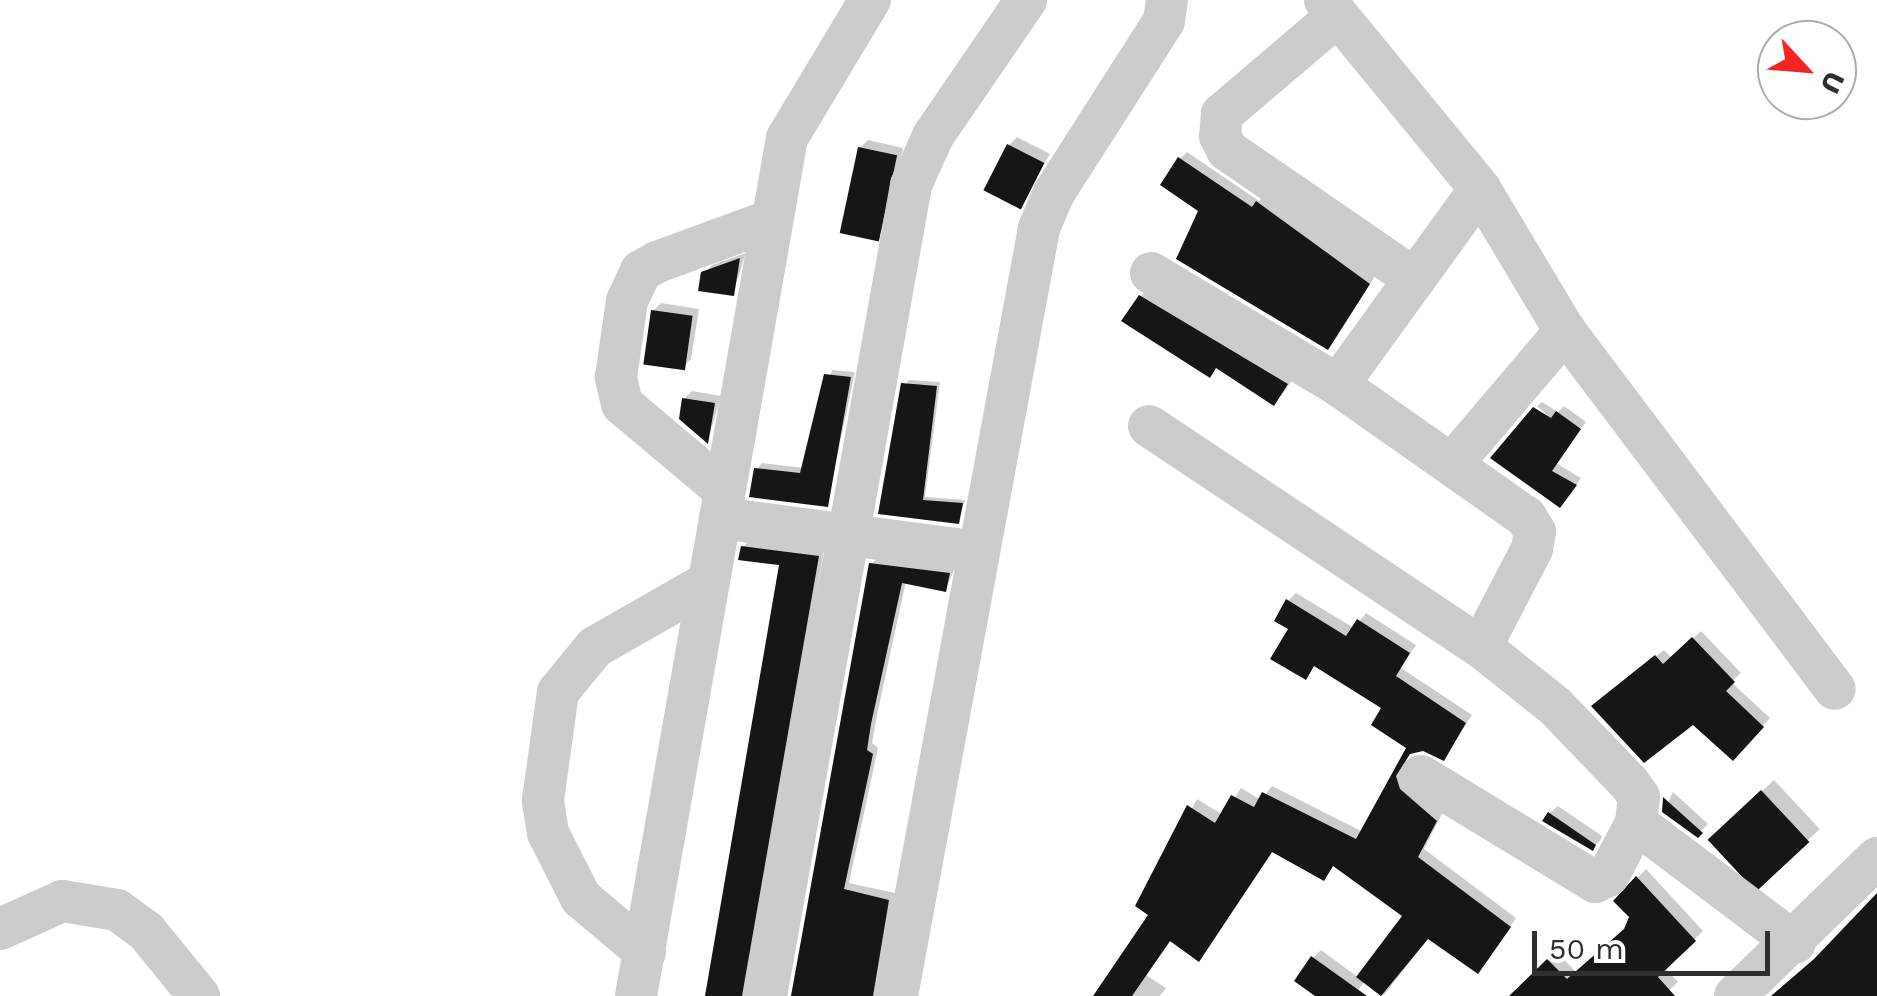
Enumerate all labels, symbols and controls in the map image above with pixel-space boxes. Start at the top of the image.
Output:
north arrow [1757,20,1857,120]
text: U [1813,66,1852,99]
scale bar [1537,911,1774,973]
text: 50 m [1549,931,1624,966]

